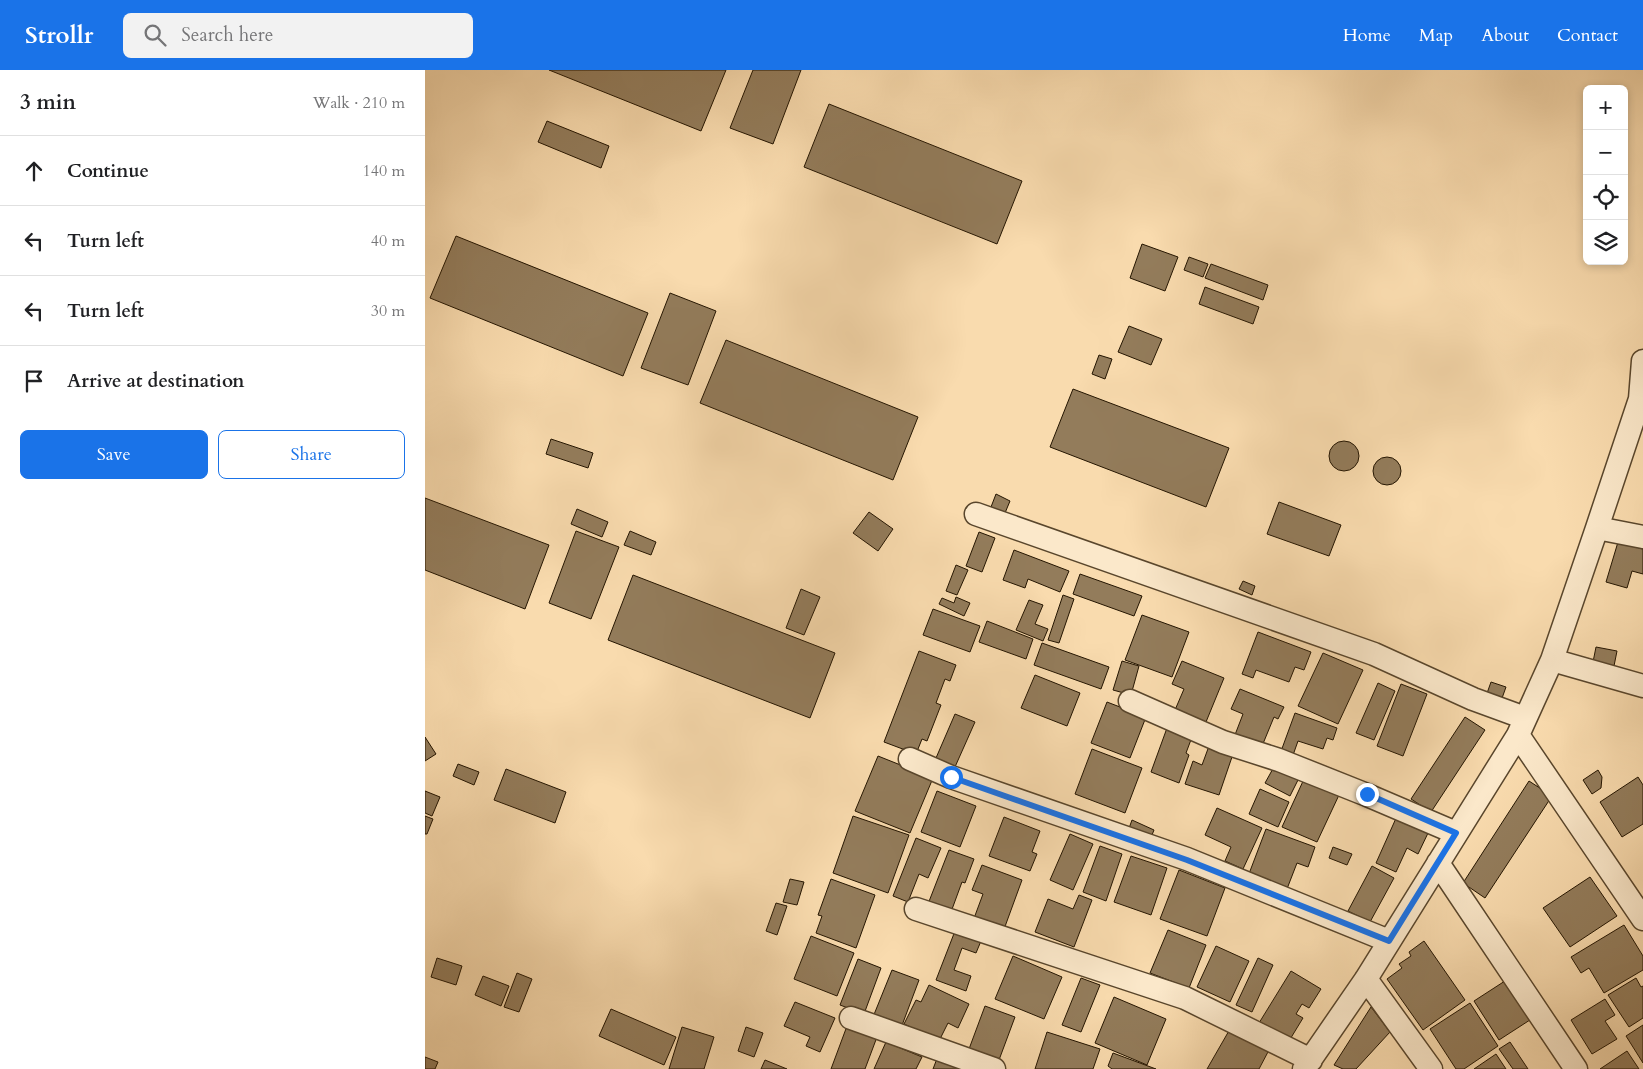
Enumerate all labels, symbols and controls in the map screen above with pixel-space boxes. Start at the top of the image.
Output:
search box [123,13,473,58]
text: Strollr [25,19,93,52]
icon: search [141,21,169,49]
text: Search here [181,22,273,48]
text: Home [1343,23,1391,48]
text: Map [1419,23,1453,48]
text: About [1481,23,1529,48]
text: Contact [1557,23,1618,48]
map controls [1583,85,1628,265]
button: + [1583,85,1628,130]
text: 3 min [20,88,76,117]
text: Walk · 210 m [313,92,405,114]
button: − [1583,130,1628,175]
icon: ahead [20,157,48,185]
text: Continue [67,158,149,184]
text: 140 m [363,160,405,182]
button: locate [1583,175,1628,220]
button: layers [1583,220,1628,265]
icon: left [20,227,48,255]
text: Turn left [67,228,144,254]
text: 40 m [371,230,405,252]
icon: left [20,297,48,325]
text: Turn left [67,298,144,324]
text: 30 m [371,300,405,322]
icon: arrive [20,367,48,395]
text: Arrive at destination [67,368,244,394]
button: Save [20,430,208,479]
button: Share [218,430,405,479]
route start [940,766,963,789]
route end [1356,783,1379,806]

